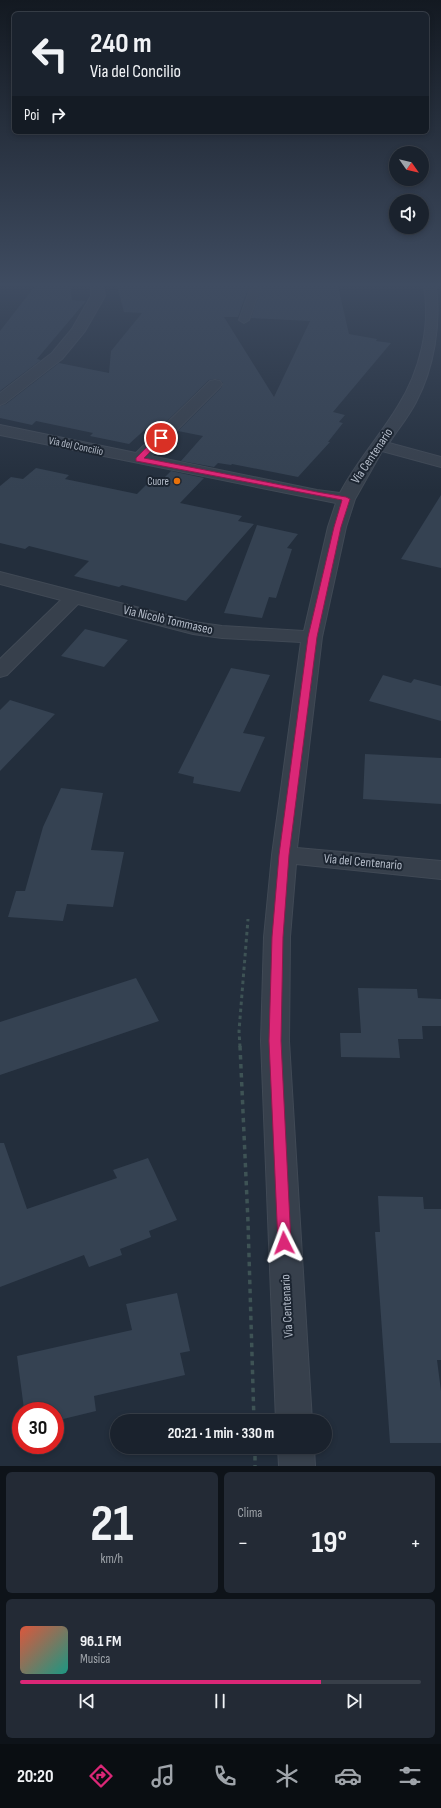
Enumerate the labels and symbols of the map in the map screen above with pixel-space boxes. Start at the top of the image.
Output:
north arrow [389,146,429,186]
pin [144,421,178,455]
street label: Via Centenario [348,425,396,487]
street label: Via del Concilio [47,434,105,458]
place label: Cuore [147,475,169,488]
marker: Cuore [172,476,182,486]
street label: Via Nicolò Tommaseo [122,602,214,638]
street label: Via del Centenario [323,851,403,873]
position arrow [263,1222,305,1264]
street label: Via Centenario [277,1274,297,1338]
speed limit sign: 30 [12,1402,64,1454]

